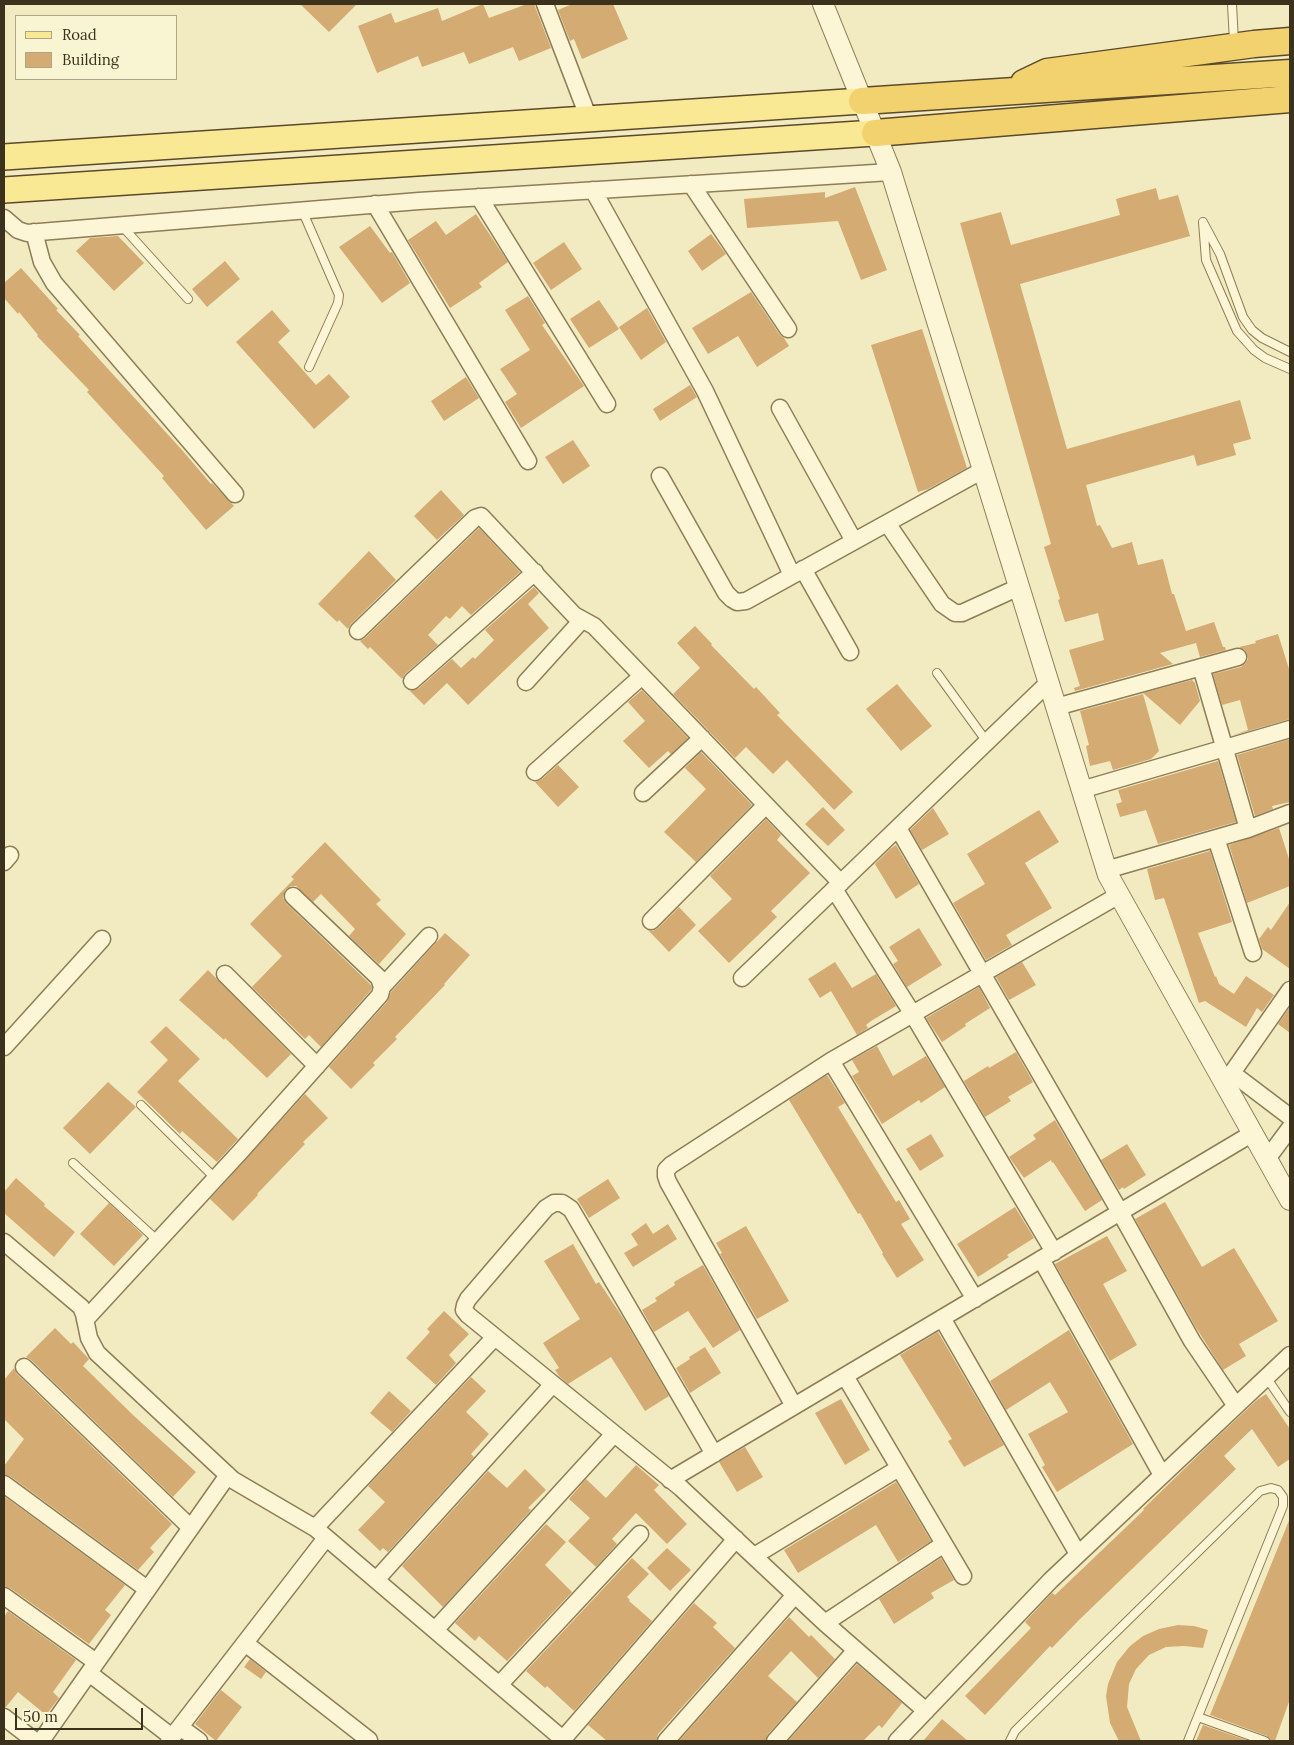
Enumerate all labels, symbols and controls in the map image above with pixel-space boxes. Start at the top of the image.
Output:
legend [15,15,178,80]
text: Road [62,25,97,44]
text: Building [62,50,119,69]
scale bar [18,1698,145,1730]
text: 50 m [23,1707,58,1726]

